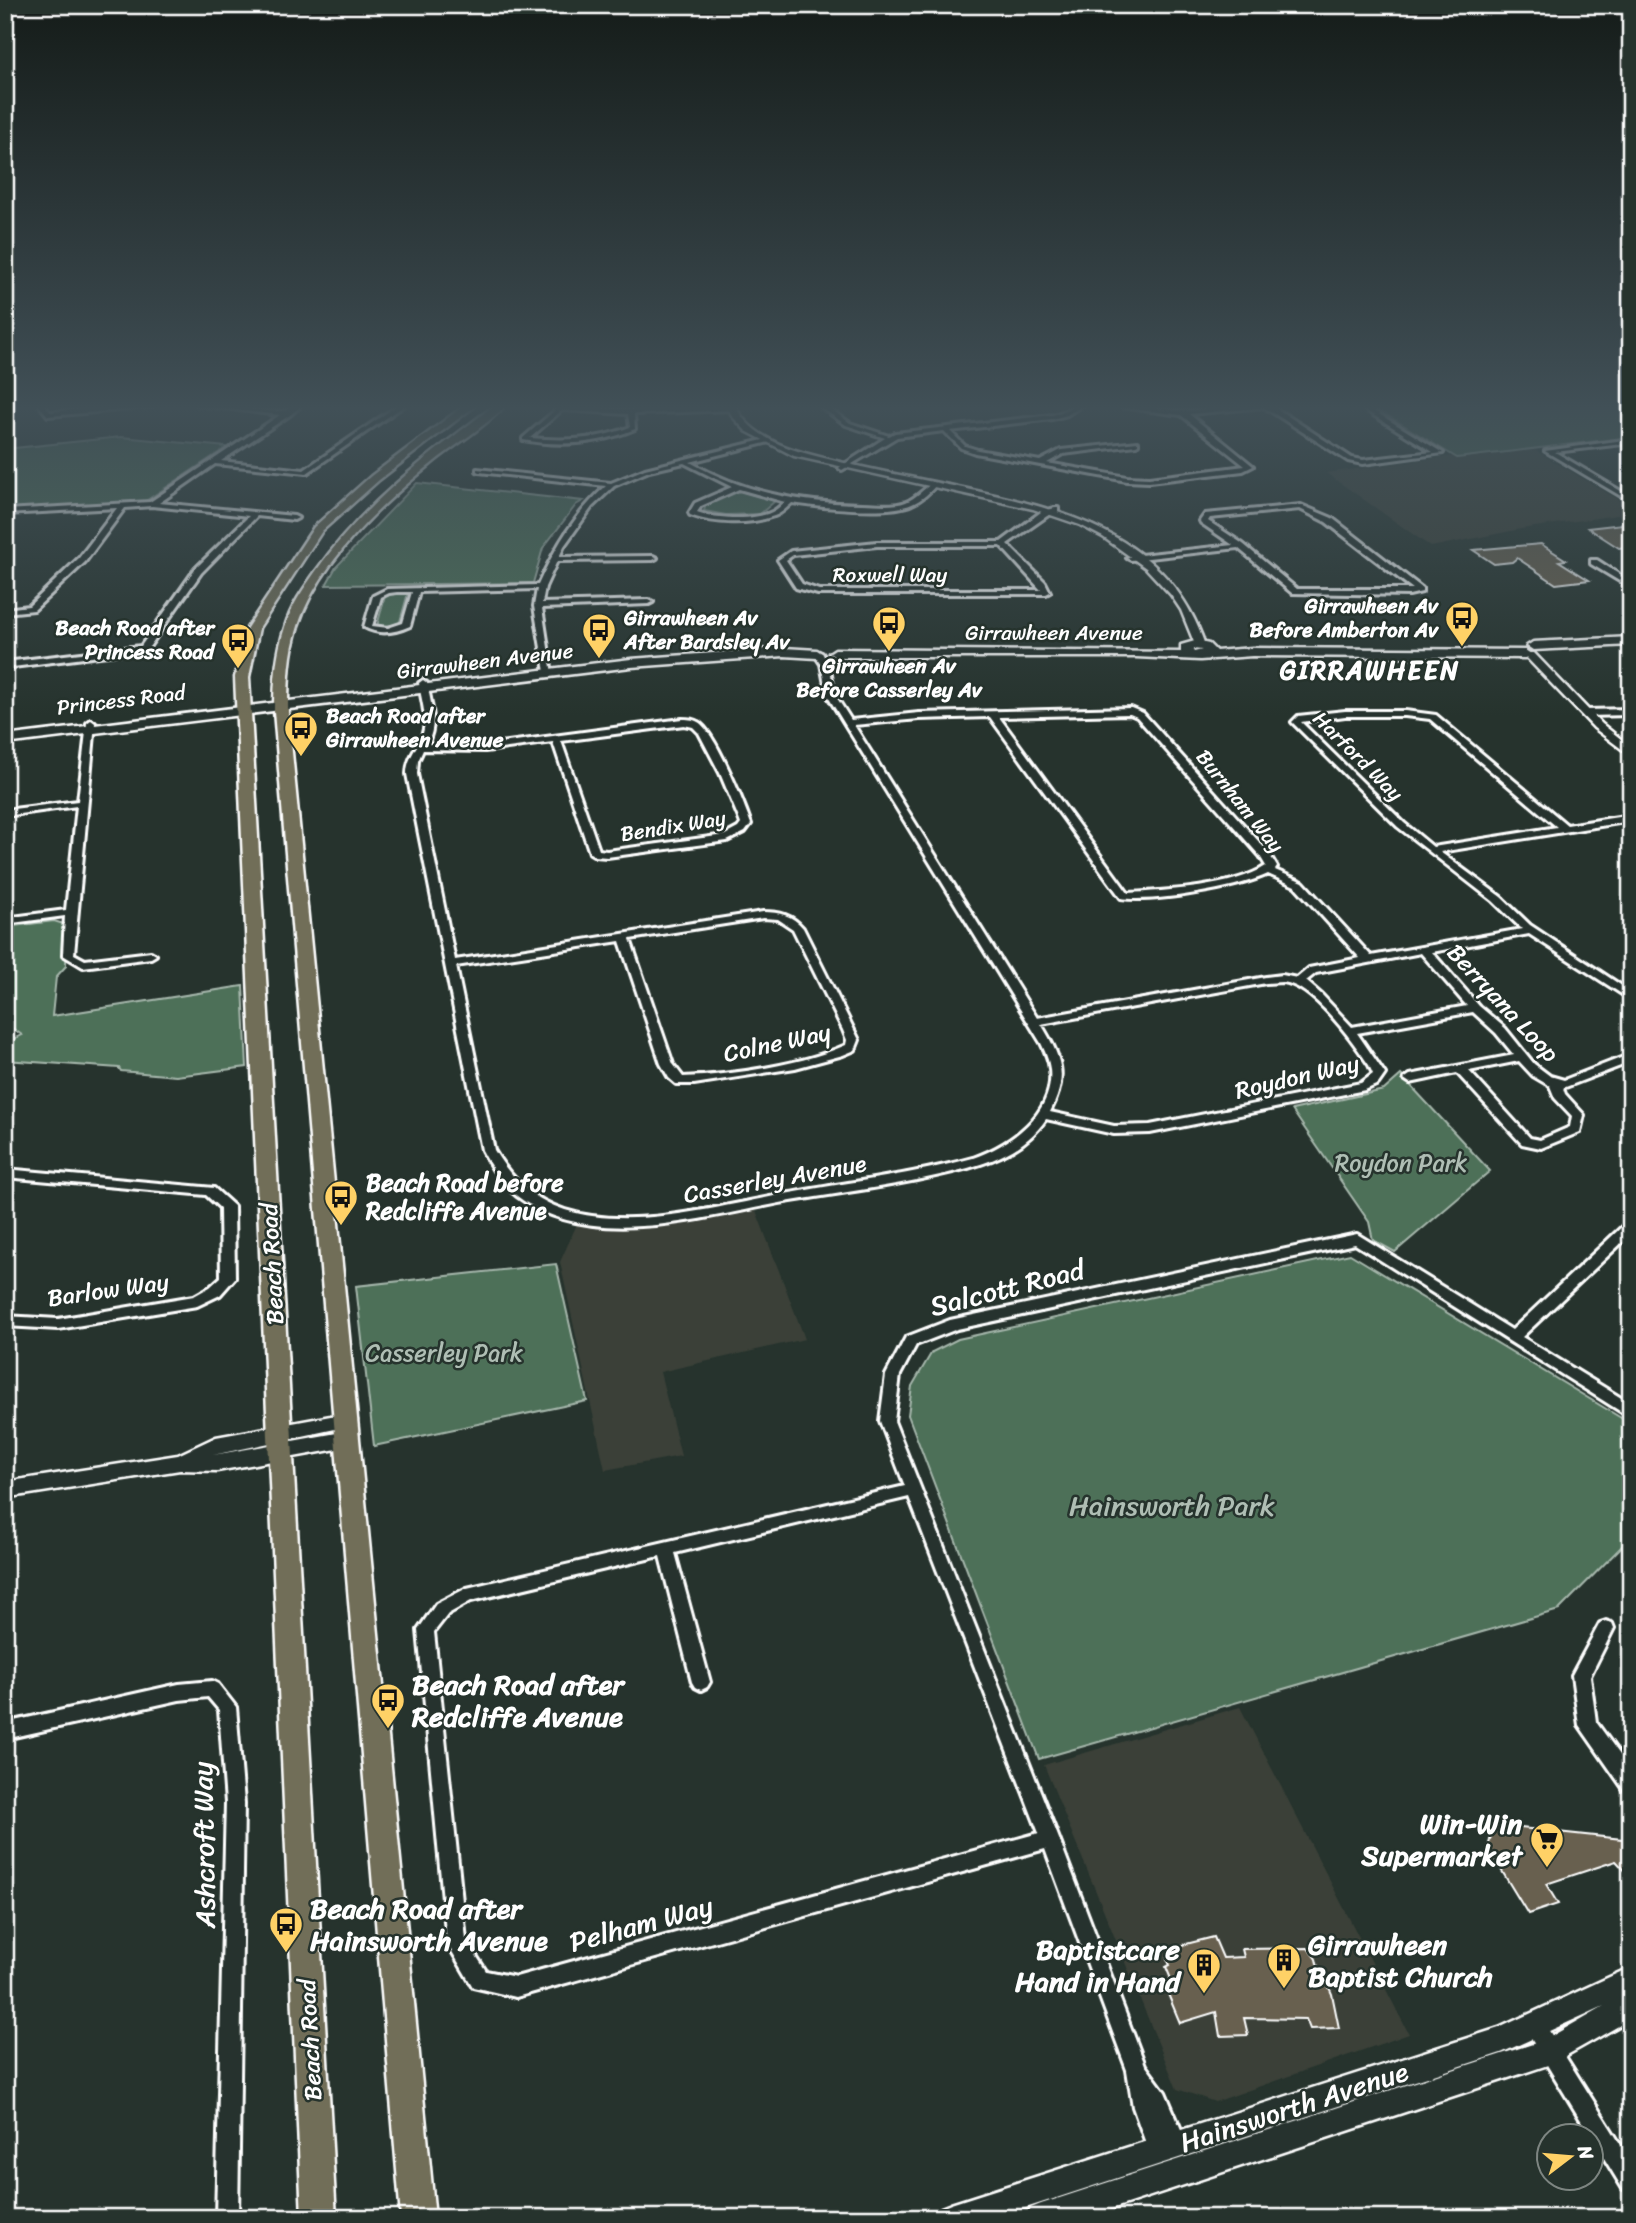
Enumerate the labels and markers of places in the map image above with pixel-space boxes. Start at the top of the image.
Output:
place label: Girrawheen Av Before Amberton Av [1250,587,1439,649]
place label: Girrawheen Av After Bardsley Av [623,599,791,661]
bus stop icon: Girrawheen Av Before Amberton Av [1443,599,1481,648]
bus stop icon: Girrawheen Av Before Casserley Av [870,604,908,653]
place label: Beach Road after Princess Road [55,609,216,671]
bus stop icon: Girrawheen Av After Bardsley Av [580,611,618,660]
bus stop icon: Beach Road after Princess Road [219,621,257,670]
place label: Girrawheen Av Before Casserley Av [796,647,983,709]
place label: Beach Road after Girrawheen Avenue [325,697,504,759]
bus stop icon: Beach Road after Girrawheen Avenue [282,709,320,758]
place label: Beach Road before Redcliffe Avenue [365,1162,564,1232]
bus stop icon: Beach Road before Redcliffe Avenue [322,1178,360,1227]
place label: Beach Road after Redcliffe Avenue [411,1660,626,1741]
bus stop icon: Beach Road after Redcliffe Avenue [369,1681,407,1730]
place label: Win-Win Supermarket [1360,1799,1524,1880]
supermarket icon: Win-Win Supermarket [1528,1820,1566,1869]
place label: Beach Road after Hainsworth Avenue [310,1884,548,1965]
bus stop icon: Beach Road after Hainsworth Avenue [267,1905,305,1954]
place label: Girrawheen Baptist Church [1308,1920,1493,2001]
place label: Baptistcare Hand in Hand [1015,1925,1182,2006]
building icon: Girrawheen Baptist Church [1265,1941,1303,1990]
building icon: Baptistcare Hand in Hand [1185,1946,1223,1995]

